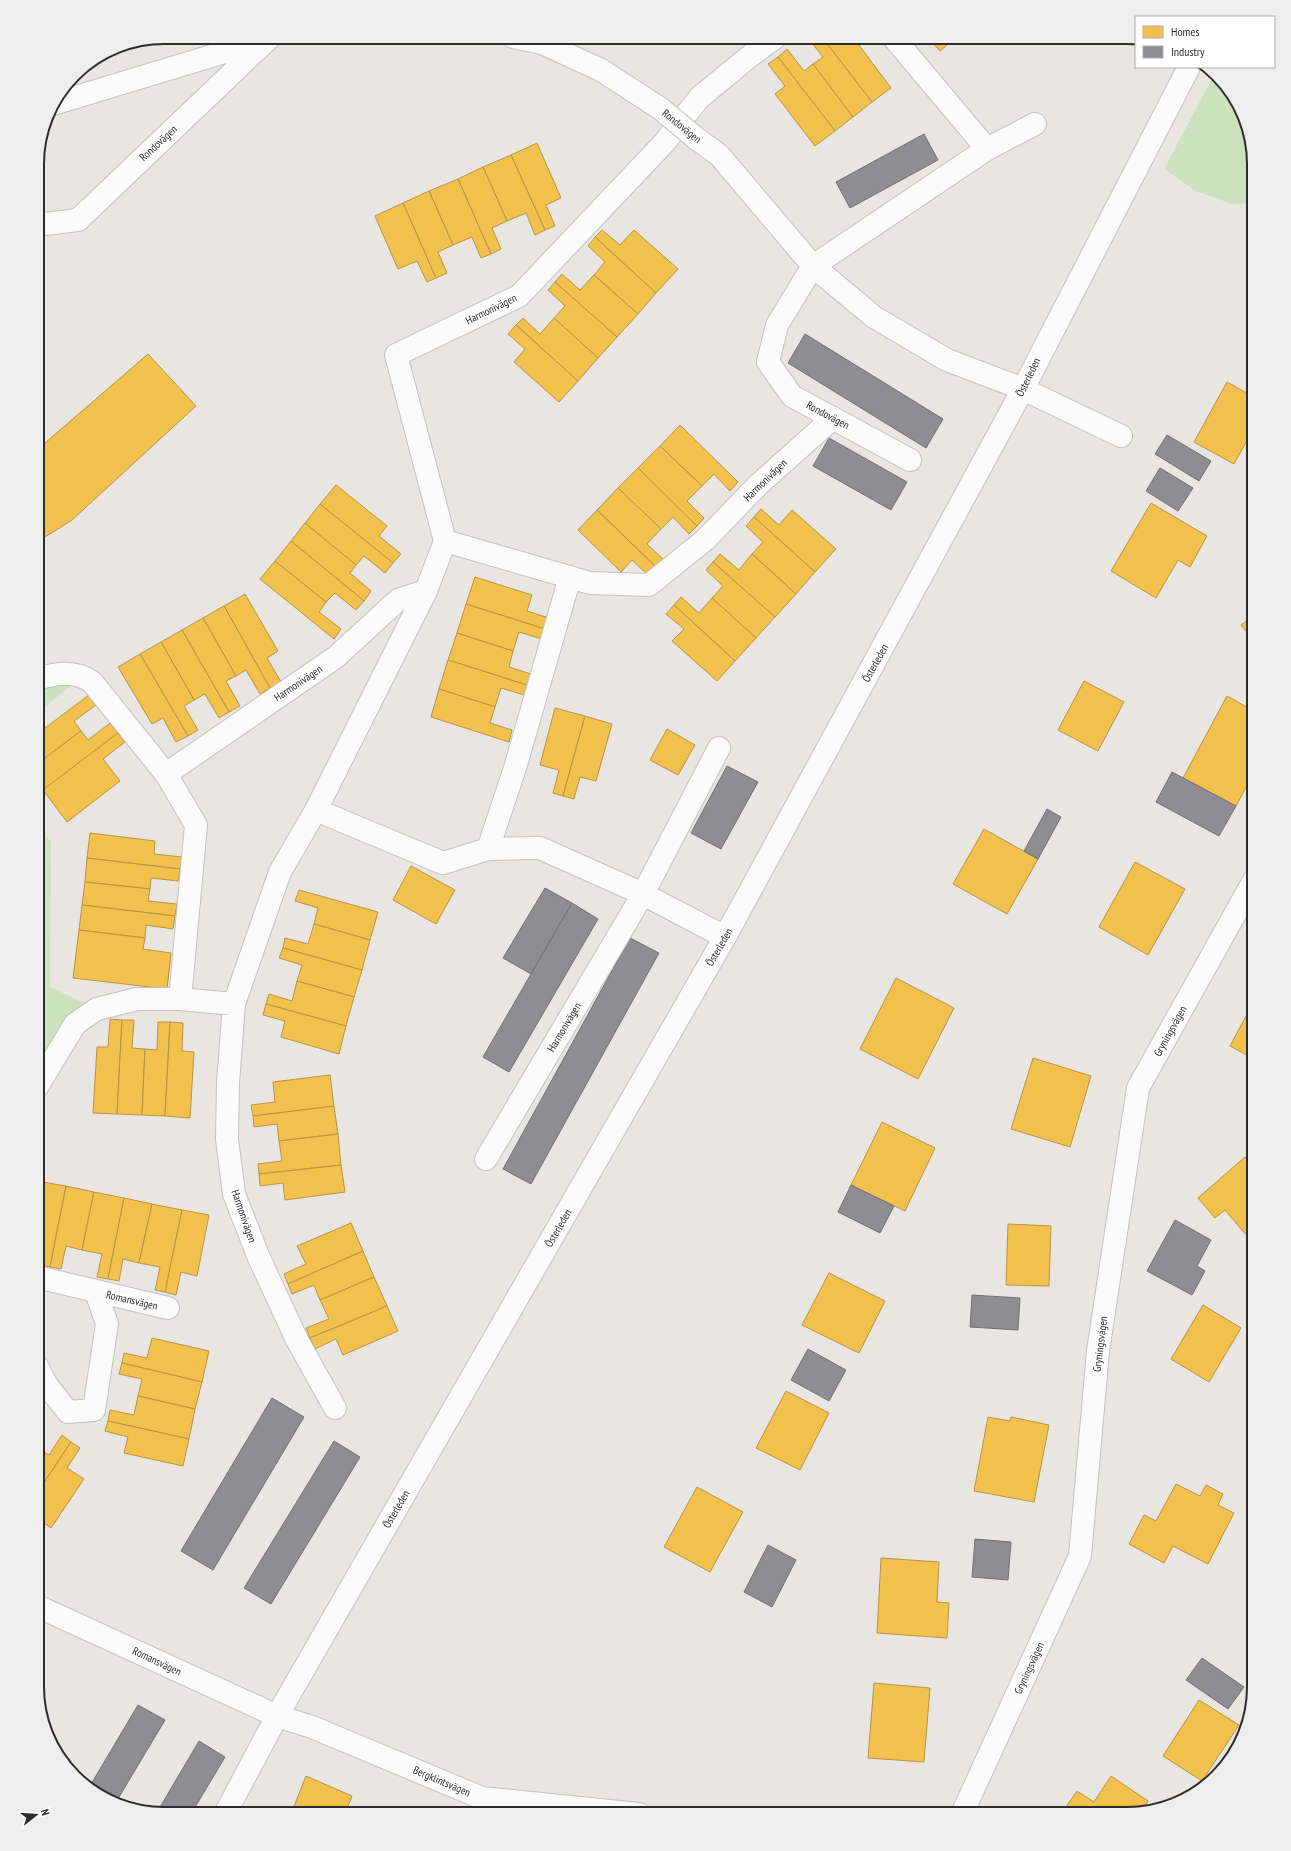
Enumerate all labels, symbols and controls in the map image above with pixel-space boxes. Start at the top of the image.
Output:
legend [1135,16,1275,68]
text: Homes [1171,24,1199,39]
text: Industry [1171,44,1205,59]
street label: Rondovägen [659,106,705,146]
street label: Rondovägen [136,122,180,164]
street label: Harmonivägen [463,291,519,327]
street label: Österleden [1013,355,1043,399]
street label: Rondovägen [804,398,852,432]
street label: Harmonivägen [740,456,790,504]
street label: Österleden [859,641,891,685]
street label: Harmonivägen [271,662,325,704]
street label: Österleden [703,925,736,968]
street label: Harmonivägen [544,1000,584,1054]
street label: Gryningsvägen [1150,1003,1190,1059]
street label: Harmonivägen [228,1188,260,1245]
street label: Österleden [542,1206,575,1249]
street label: Romansvägen [105,1287,159,1313]
street label: Gryningsvägen [1090,1315,1110,1373]
street label: Österleden [380,1487,413,1530]
street label: Gryningsvägen [1011,1640,1047,1696]
street label: Romansvägen [130,1644,184,1679]
street label: Bergklintsvägen [411,1763,473,1799]
north arrow [16,1795,56,1835]
text: N [38,1807,53,1817]

